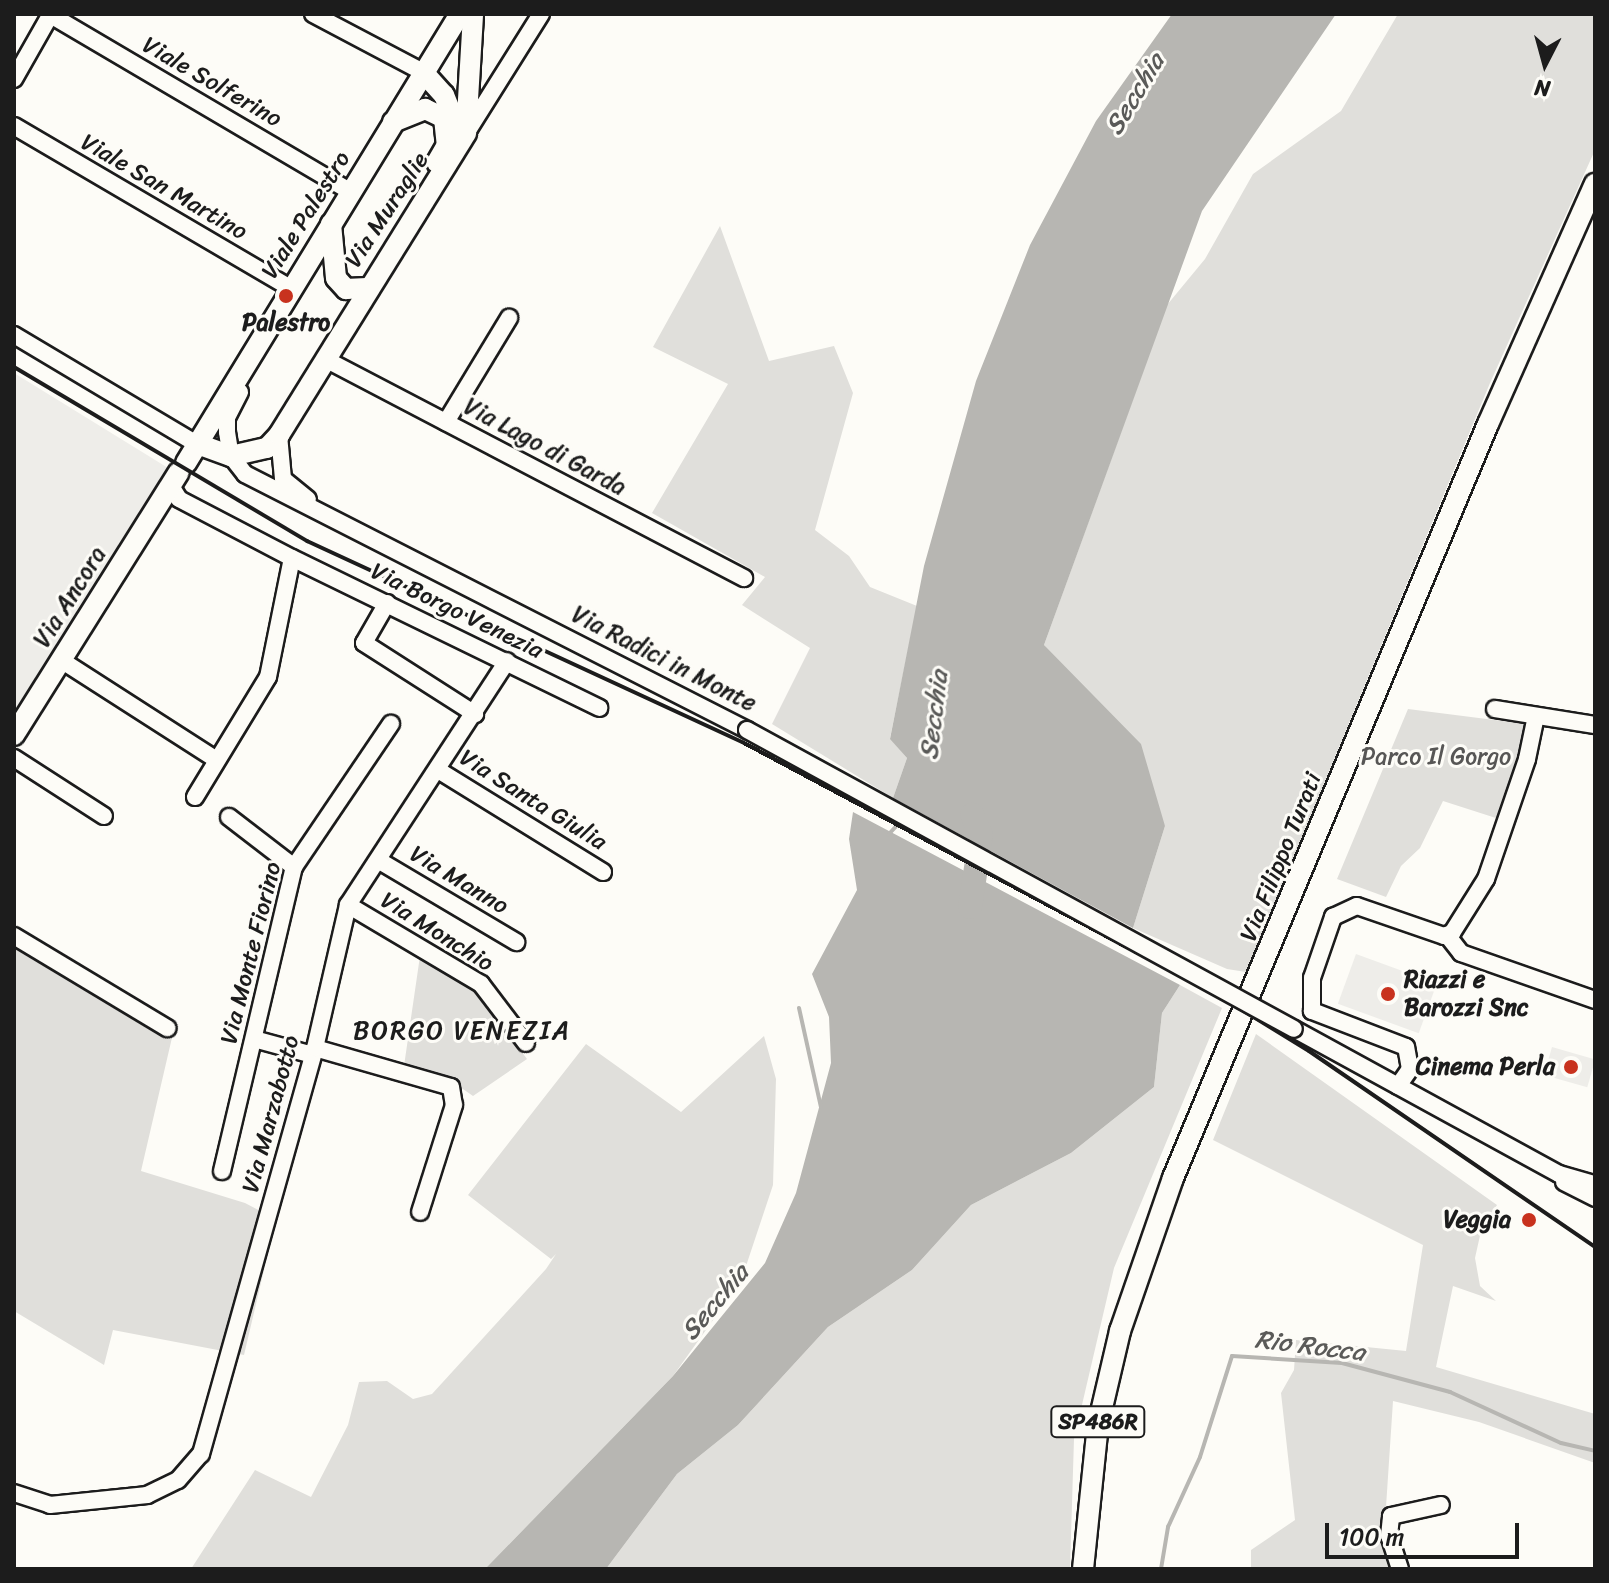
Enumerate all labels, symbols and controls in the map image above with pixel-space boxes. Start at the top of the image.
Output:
north arrow [1505,24,1585,104]
street label: Viale Solferino [137,31,287,133]
water label: Secchia [1099,48,1171,140]
text: N [1533,68,1552,109]
street label: Viale San Martino [76,128,252,246]
street label: Viale Palestro [255,146,357,284]
street label: Via Muraglie [339,147,435,273]
marker: Palestro [277,287,295,305]
place label: Palestro [242,309,330,337]
street label: Via Lago di Garda [459,392,631,502]
street label: Via Ancora [28,541,112,653]
street label: Via Borgo Venezia [367,557,547,665]
street label: Via Radici in Monte [567,600,761,718]
water label: Secchia [913,669,955,761]
street label: Via Santa Giulia [454,743,612,857]
park label: Parco Il Gorgo [1361,743,1511,771]
street label: Via Filippo Turati [1234,769,1328,945]
street label: Via Manno [405,840,513,920]
street label: Via Monte Fiorino [214,859,288,1047]
street label: Via Monchio [376,886,498,978]
place label: Riazzi e Barozzi Snc [1404,966,1529,1022]
marker: Riazzi e Barozzi Snc [1379,985,1397,1003]
district label: BORGO VENEZIA [354,1015,570,1047]
street label: Via Marzabotto [236,1033,306,1195]
place label: Cinema Perla [1416,1053,1555,1081]
marker: Cinema Perla [1562,1058,1580,1076]
place label: Veggia [1443,1206,1511,1234]
marker: Veggia [1518,1209,1540,1231]
water label: Secchia [674,1258,756,1346]
water label: Rio Rocca [1253,1324,1367,1368]
road number: SP486R [1050,1404,1146,1440]
scale bar [1329,1507,1523,1557]
text: 100 m [1339,1516,1404,1558]

